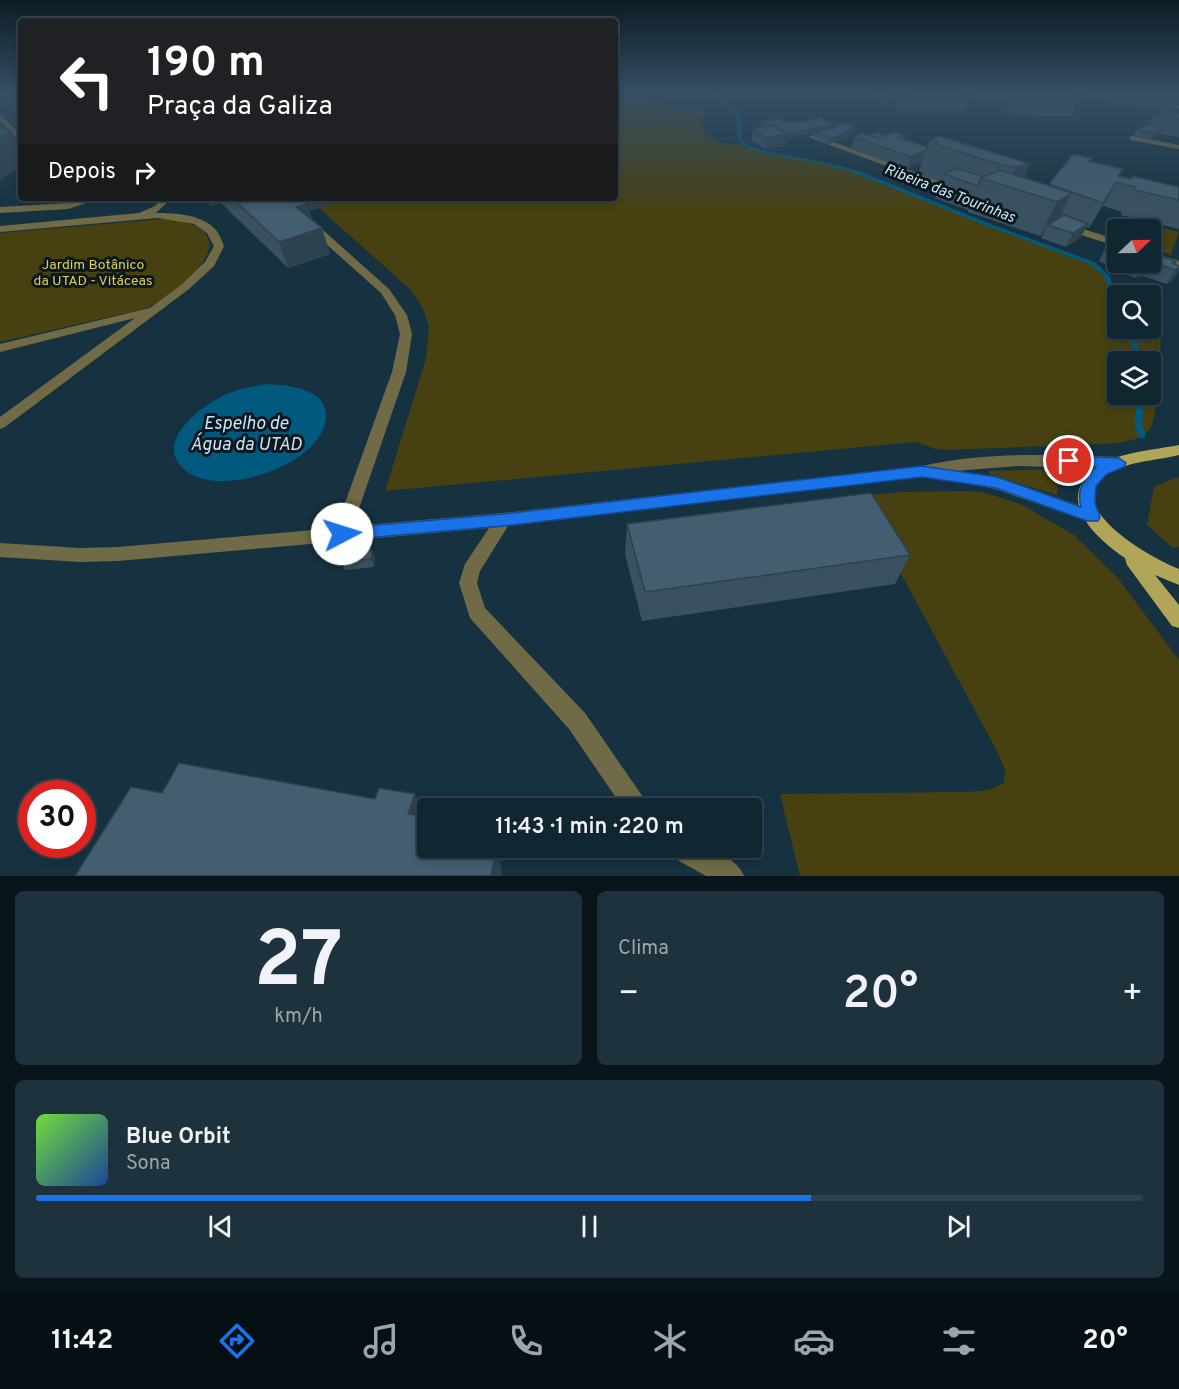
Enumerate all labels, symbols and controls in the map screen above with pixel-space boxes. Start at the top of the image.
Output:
text: 190 m [147,38,265,91]
icon: left [48,42,126,120]
text: Praça da Galiza [147,90,333,124]
icon: right [128,156,161,189]
text: Depois [48,159,116,186]
water label: Ribeira das Tourinhas [881,161,1018,228]
north arrow [1107,219,1161,273]
map controls [1107,219,1161,405]
park label: Jardim Botânico da UTAD - Vitáceas [34,257,152,290]
button: search [1107,285,1161,339]
button: layers [1107,351,1161,405]
water label: Espelho de Água da UTAD [190,413,302,457]
pin [1043,435,1094,486]
icon: arrive [1052,444,1085,477]
position arrow [310,502,374,566]
speed limit sign: 30 [18,780,96,858]
text: 11:43 · 1 min · 220 m [495,814,684,841]
text: 27 [254,915,343,1014]
text: Clima [618,936,669,962]
text: 20° [843,967,918,1024]
text: − [618,974,639,1016]
text: + [1122,974,1143,1016]
text: km/h [274,1004,323,1030]
text: Blue Orbit [126,1124,231,1151]
text: Sona [126,1151,171,1177]
icon: previous [204,1210,237,1243]
icon: pause [573,1210,606,1243]
icon: next [942,1210,975,1243]
icon: directions [216,1320,258,1362]
icon: music [360,1320,402,1362]
icon: phone [505,1320,547,1362]
icon: climate [649,1320,691,1362]
icon: car [793,1320,835,1362]
icon: filters [938,1320,980,1362]
text: 11:42 [51,1324,113,1358]
text: 20° [1082,1324,1128,1358]

